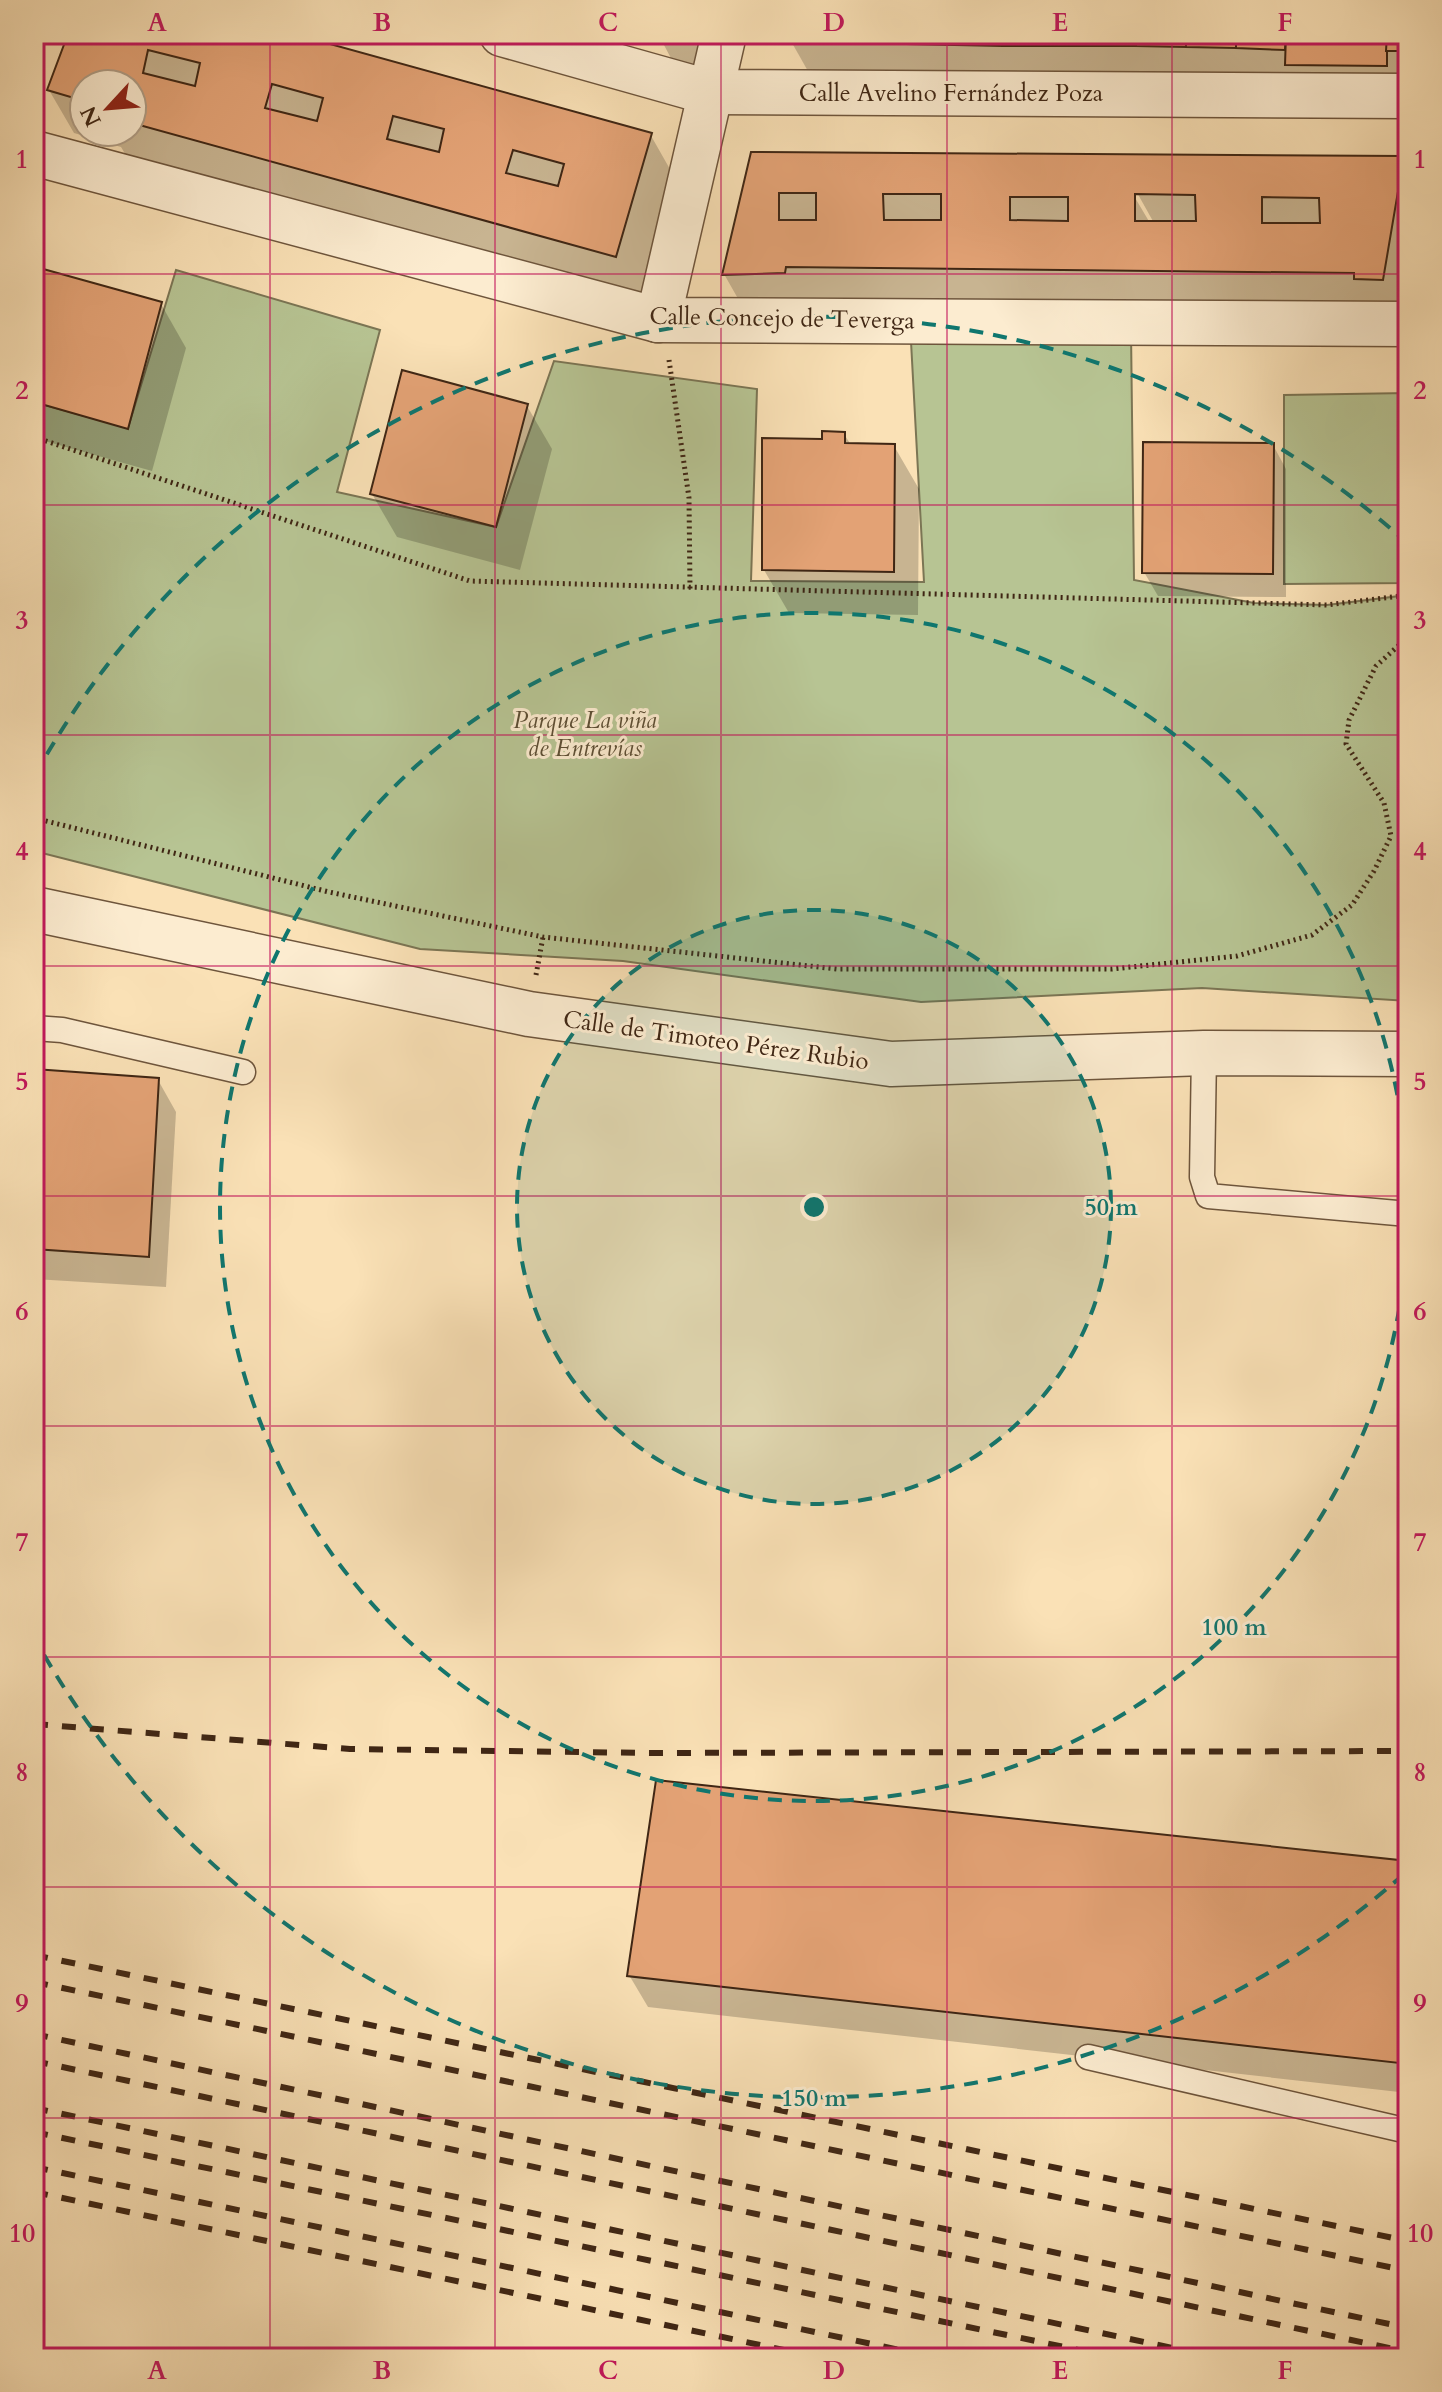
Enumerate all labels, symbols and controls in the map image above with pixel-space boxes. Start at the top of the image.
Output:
text: A [147,5,167,40]
text: B [373,5,391,40]
text: C [598,5,618,40]
text: D [823,5,845,40]
text: E [1052,5,1068,40]
text: F [1277,5,1293,40]
north arrow [68,68,148,148]
street label: Calle Avelino Fernández Poza [799,77,1104,110]
text: N [73,101,109,131]
text: 1 [15,142,29,177]
text: 1 [1413,142,1427,177]
street label: Calle Concejo de Teverga [649,300,916,337]
text: 2 [15,373,29,408]
text: 2 [1413,373,1427,408]
text: 3 [15,603,29,638]
text: 3 [1413,603,1427,638]
park label: Parque La viña de Entrevías [513,704,657,765]
text: 4 [15,834,29,869]
text: 4 [1413,834,1427,869]
street label: Calle de Timoteo Pérez Rubio [561,1003,871,1078]
text: 5 [15,1064,29,1099]
text: 5 [1413,1064,1427,1099]
text: 50 m [1084,1191,1138,1224]
centre of rings [800,1193,828,1221]
text: 6 [15,1294,29,1329]
text: 6 [1413,1294,1427,1329]
text: 7 [15,1525,29,1560]
text: 7 [1413,1525,1427,1560]
text: 100 m [1201,1611,1268,1644]
text: 8 [15,1755,29,1790]
text: 8 [1413,1755,1427,1790]
text: 9 [15,1986,29,2021]
text: 9 [1413,1986,1427,2021]
text: 150 m [781,2082,848,2115]
text: 10 [9,2216,35,2251]
text: 10 [1407,2216,1433,2251]
text: A [147,2353,167,2388]
text: B [373,2353,391,2388]
text: C [598,2353,618,2388]
text: D [823,2353,845,2388]
text: E [1052,2353,1068,2388]
text: F [1277,2353,1293,2388]

